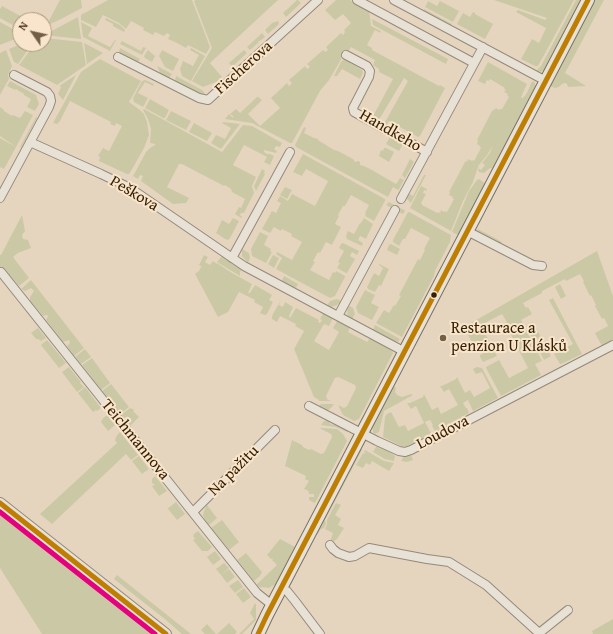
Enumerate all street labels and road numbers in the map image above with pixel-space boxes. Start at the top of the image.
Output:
street label: Fischerova [211,37,277,99]
street label: Handkeho [356,106,424,156]
street label: Peškova [106,172,162,216]
street label: Teichmannova [97,396,173,484]
street label: Loudova [414,412,472,454]
street label: Na pažitu [205,442,263,500]

